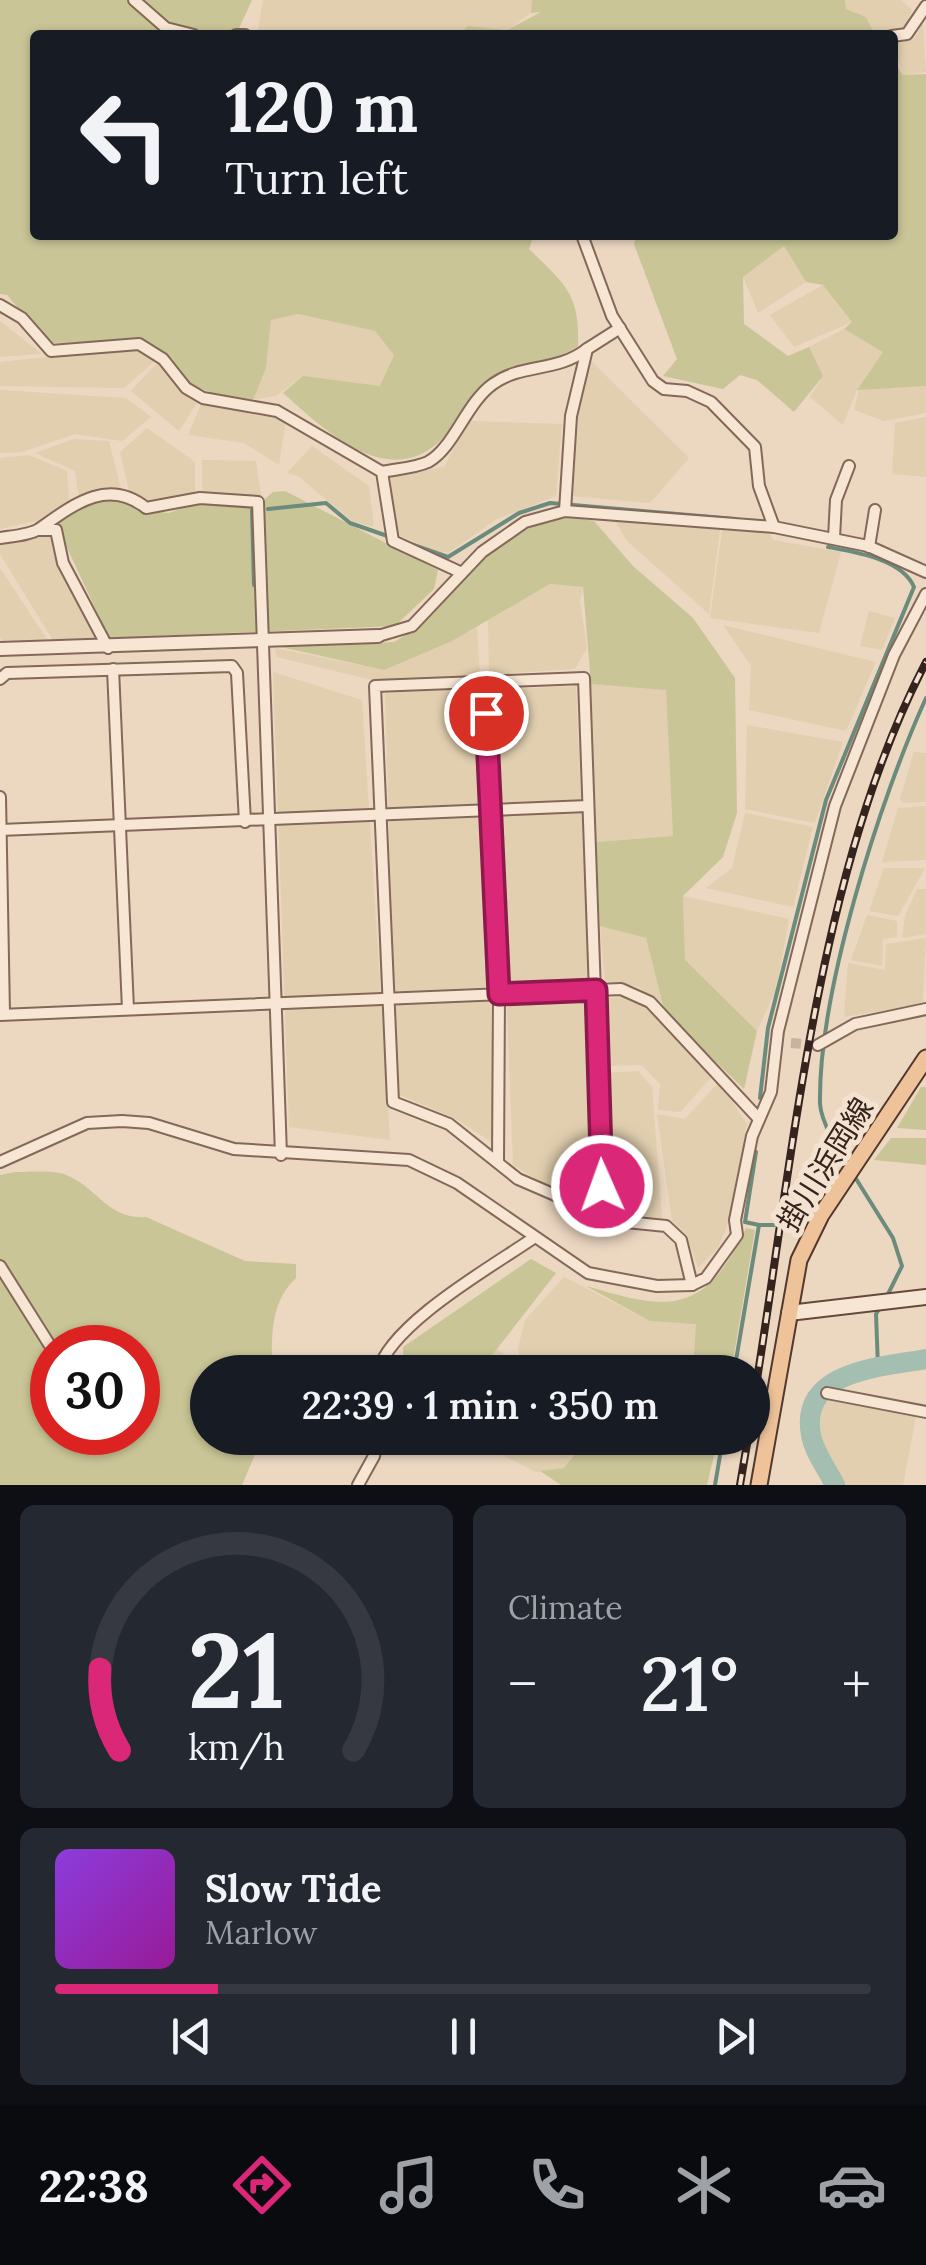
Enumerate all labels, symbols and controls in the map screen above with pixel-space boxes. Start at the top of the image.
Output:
text: 120 m [225,62,418,151]
icon: left [60,70,190,200]
text: Turn left [225,149,408,206]
pin [444,671,529,756]
icon: arrive [459,686,514,741]
street label: 掛川浜岡線 [769,1090,881,1238]
position arrow [550,1134,654,1238]
speed limit sign: 30 [30,1325,160,1455]
text: 22:39 · 1 min · 350 m [302,1381,658,1429]
text: Climate [508,1587,623,1628]
text: 21 [188,1603,285,1736]
text: 21° [640,1636,739,1732]
text: − [508,1649,537,1719]
text: + [842,1649,871,1719]
text: km/h [188,1724,285,1770]
text: Slow Tide [205,1864,382,1912]
text: Marlow [205,1912,317,1953]
icon: previous [164,2009,219,2064]
icon: pause [436,2009,491,2064]
icon: next [708,2009,763,2064]
icon: directions [227,2150,297,2220]
icon: music [374,2150,444,2220]
icon: phone [522,2150,592,2220]
icon: climate [669,2150,739,2220]
icon: car [817,2150,887,2220]
text: 22:38 [39,2157,149,2214]

